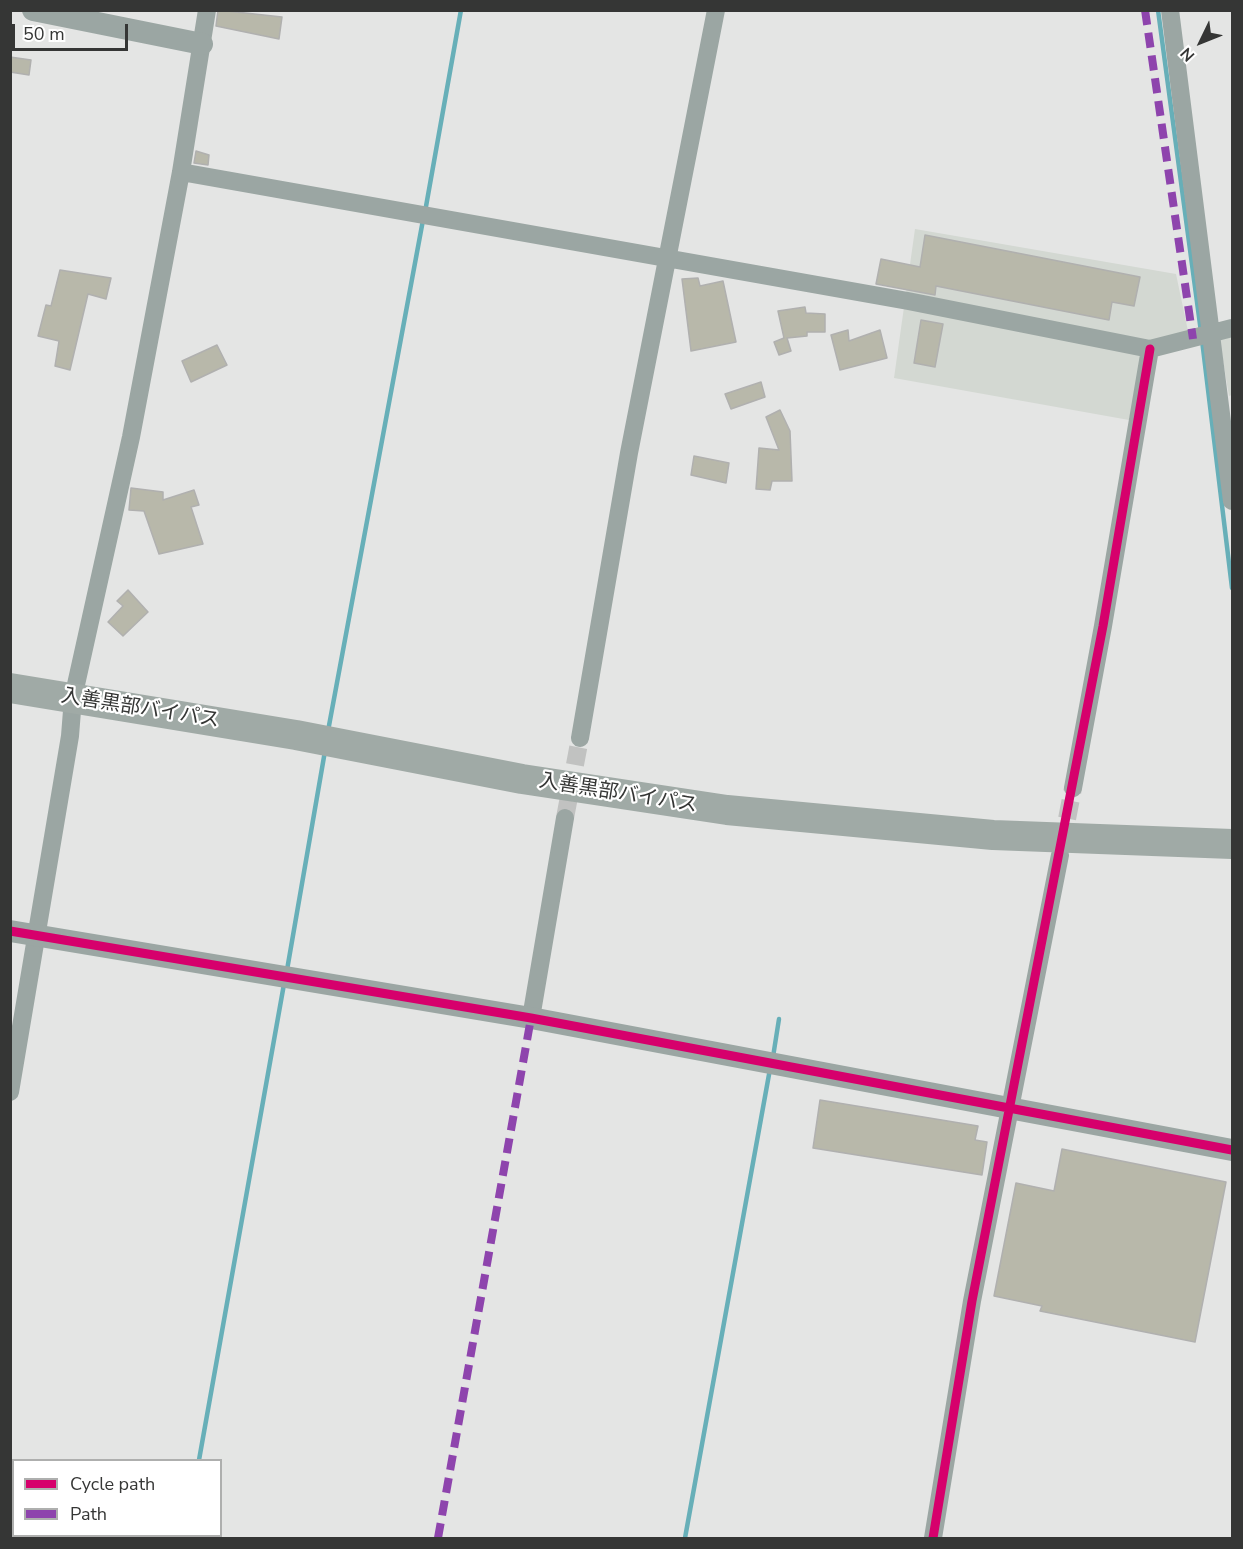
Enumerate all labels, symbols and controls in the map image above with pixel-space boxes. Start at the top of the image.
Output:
scale bar [15,12,130,50]
north arrow [1171,12,1231,72]
text: 50 m [23,22,65,46]
text: N [1176,42,1200,66]
street label: 入善黒部バイパス [59,685,221,733]
street label: 入善黒部バイパス [537,770,699,818]
legend [12,1459,222,1537]
text: Cycle path [70,1472,155,1496]
text: Path [70,1502,107,1526]

